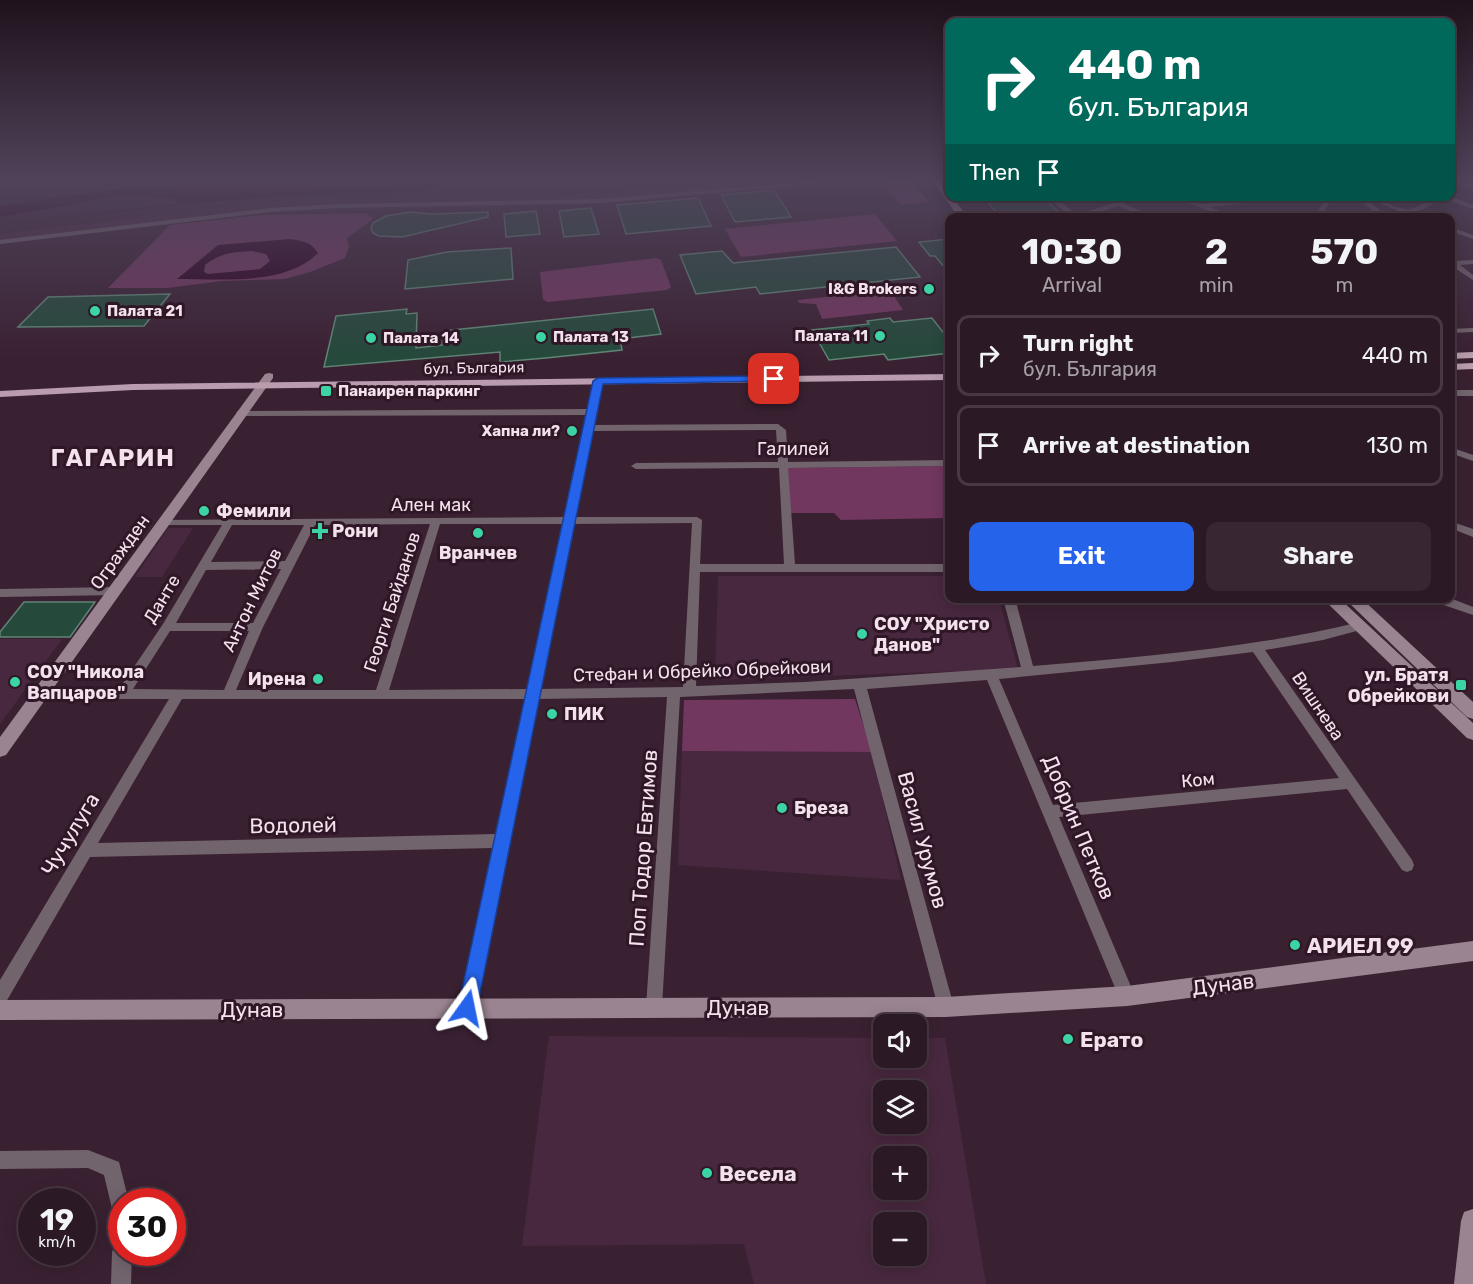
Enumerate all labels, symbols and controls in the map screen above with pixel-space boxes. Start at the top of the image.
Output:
text: 440 m [1068,40,1201,90]
icon: right [969,42,1047,120]
text: бул. България [1068,91,1249,123]
icon: arrive [1032,156,1065,189]
text: Then [969,159,1020,186]
text: 10:30 [1021,230,1123,273]
text: 2 [1205,230,1228,273]
text: 570 [1310,230,1379,273]
text: Arrival [1042,273,1102,297]
text: min [1199,273,1234,297]
text: m [1335,273,1353,297]
place label: I&G Brokers [828,280,917,298]
marker: I&G Brokers [922,282,936,296]
place label: Палата 21 [107,302,183,320]
marker: Палата 21 [88,304,102,318]
place label: Палата 11 [795,327,868,345]
place label: Палата 13 [553,328,629,346]
place label: Палата 14 [383,329,459,347]
marker: Палата 11 [873,329,887,343]
marker: Палата 13 [534,330,548,344]
text: Turn right [1023,330,1133,357]
marker: Палата 14 [364,331,378,345]
icon: right [972,339,1005,372]
text: 440 m [1362,342,1428,369]
pin [748,353,799,404]
text: бул. България [1023,357,1157,381]
street label: бул. България [424,358,524,378]
icon: arrive [757,362,790,395]
place label: Панаирен паркинг [338,382,480,400]
marker: Панаирен паркинг [319,384,333,398]
place label: Хапна ли? [482,422,560,440]
marker: Хапна ли? [565,424,579,438]
icon: arrive [972,429,1005,462]
text: Arrive at destination [1023,432,1250,459]
text: 130 m [1366,432,1428,459]
street label: Галилей [757,438,829,460]
district label: ГАГАРИН [51,444,175,472]
street label: Ален мак [391,494,471,516]
place label: Фемили [216,500,291,522]
marker: Фемили [197,504,211,518]
street label: Огражден [86,510,154,594]
place label: Рони [332,520,378,542]
button: Exit [969,522,1194,591]
button: Share [1206,522,1431,591]
marker: Рони [313,524,327,538]
marker: Вранчев [471,526,485,540]
street label: Георги Байданов [359,529,425,675]
place label: Вранчев [439,542,517,564]
street label: Антон Митов [217,544,287,656]
street label: Данте [139,571,185,627]
place label: СОУ "Христо Данов" [874,613,990,656]
marker: СОУ "Христо Данов" [855,627,869,641]
street label: Стефан и Обрейко Обрейкови [573,656,831,686]
place label: СОУ "Никола Вапцаров" [27,661,144,704]
place label: ул. Братя Обрейкови [1348,664,1449,707]
street label: Вишнева [1287,667,1349,745]
place label: Ирена [248,668,306,690]
marker: Ирена [311,672,325,686]
marker: СОУ "Никола Вапцаров" [8,675,22,689]
marker: ул. Братя Обрейкови [1454,678,1468,692]
place label: ПИК [564,703,604,725]
marker: ПИК [545,707,559,721]
street label: Поп Тодор Евтимов [624,749,662,947]
street label: Добрин Петков [1037,751,1121,903]
street label: Ком [1180,768,1216,792]
street label: Васил Урумов [893,769,953,911]
street label: Чучулуга [36,788,104,880]
place label: Бреза [794,797,849,819]
marker: Бреза [775,801,789,815]
street label: Водолей [249,812,337,838]
place label: АРИЕЛ 99 [1307,933,1413,958]
marker: АРИЕЛ 99 [1288,938,1302,952]
street label: Дунав [1190,968,1256,1000]
position arrow [435,976,499,1040]
street label: Дунав [707,995,769,1020]
street label: Дунав [221,997,283,1022]
map controls [873,1014,927,1266]
button: sound [873,1014,927,1068]
place label: Ерато [1080,1027,1143,1052]
marker: Ерато [1061,1032,1075,1046]
button: layers [873,1080,927,1134]
button: + [873,1146,927,1200]
place label: Весела [719,1161,797,1186]
marker: Весела [700,1166,714,1180]
speed limit sign: 30 [108,1188,186,1266]
text: 19 [40,1202,74,1238]
button: − [873,1212,927,1266]
text: km/h [38,1233,76,1251]

